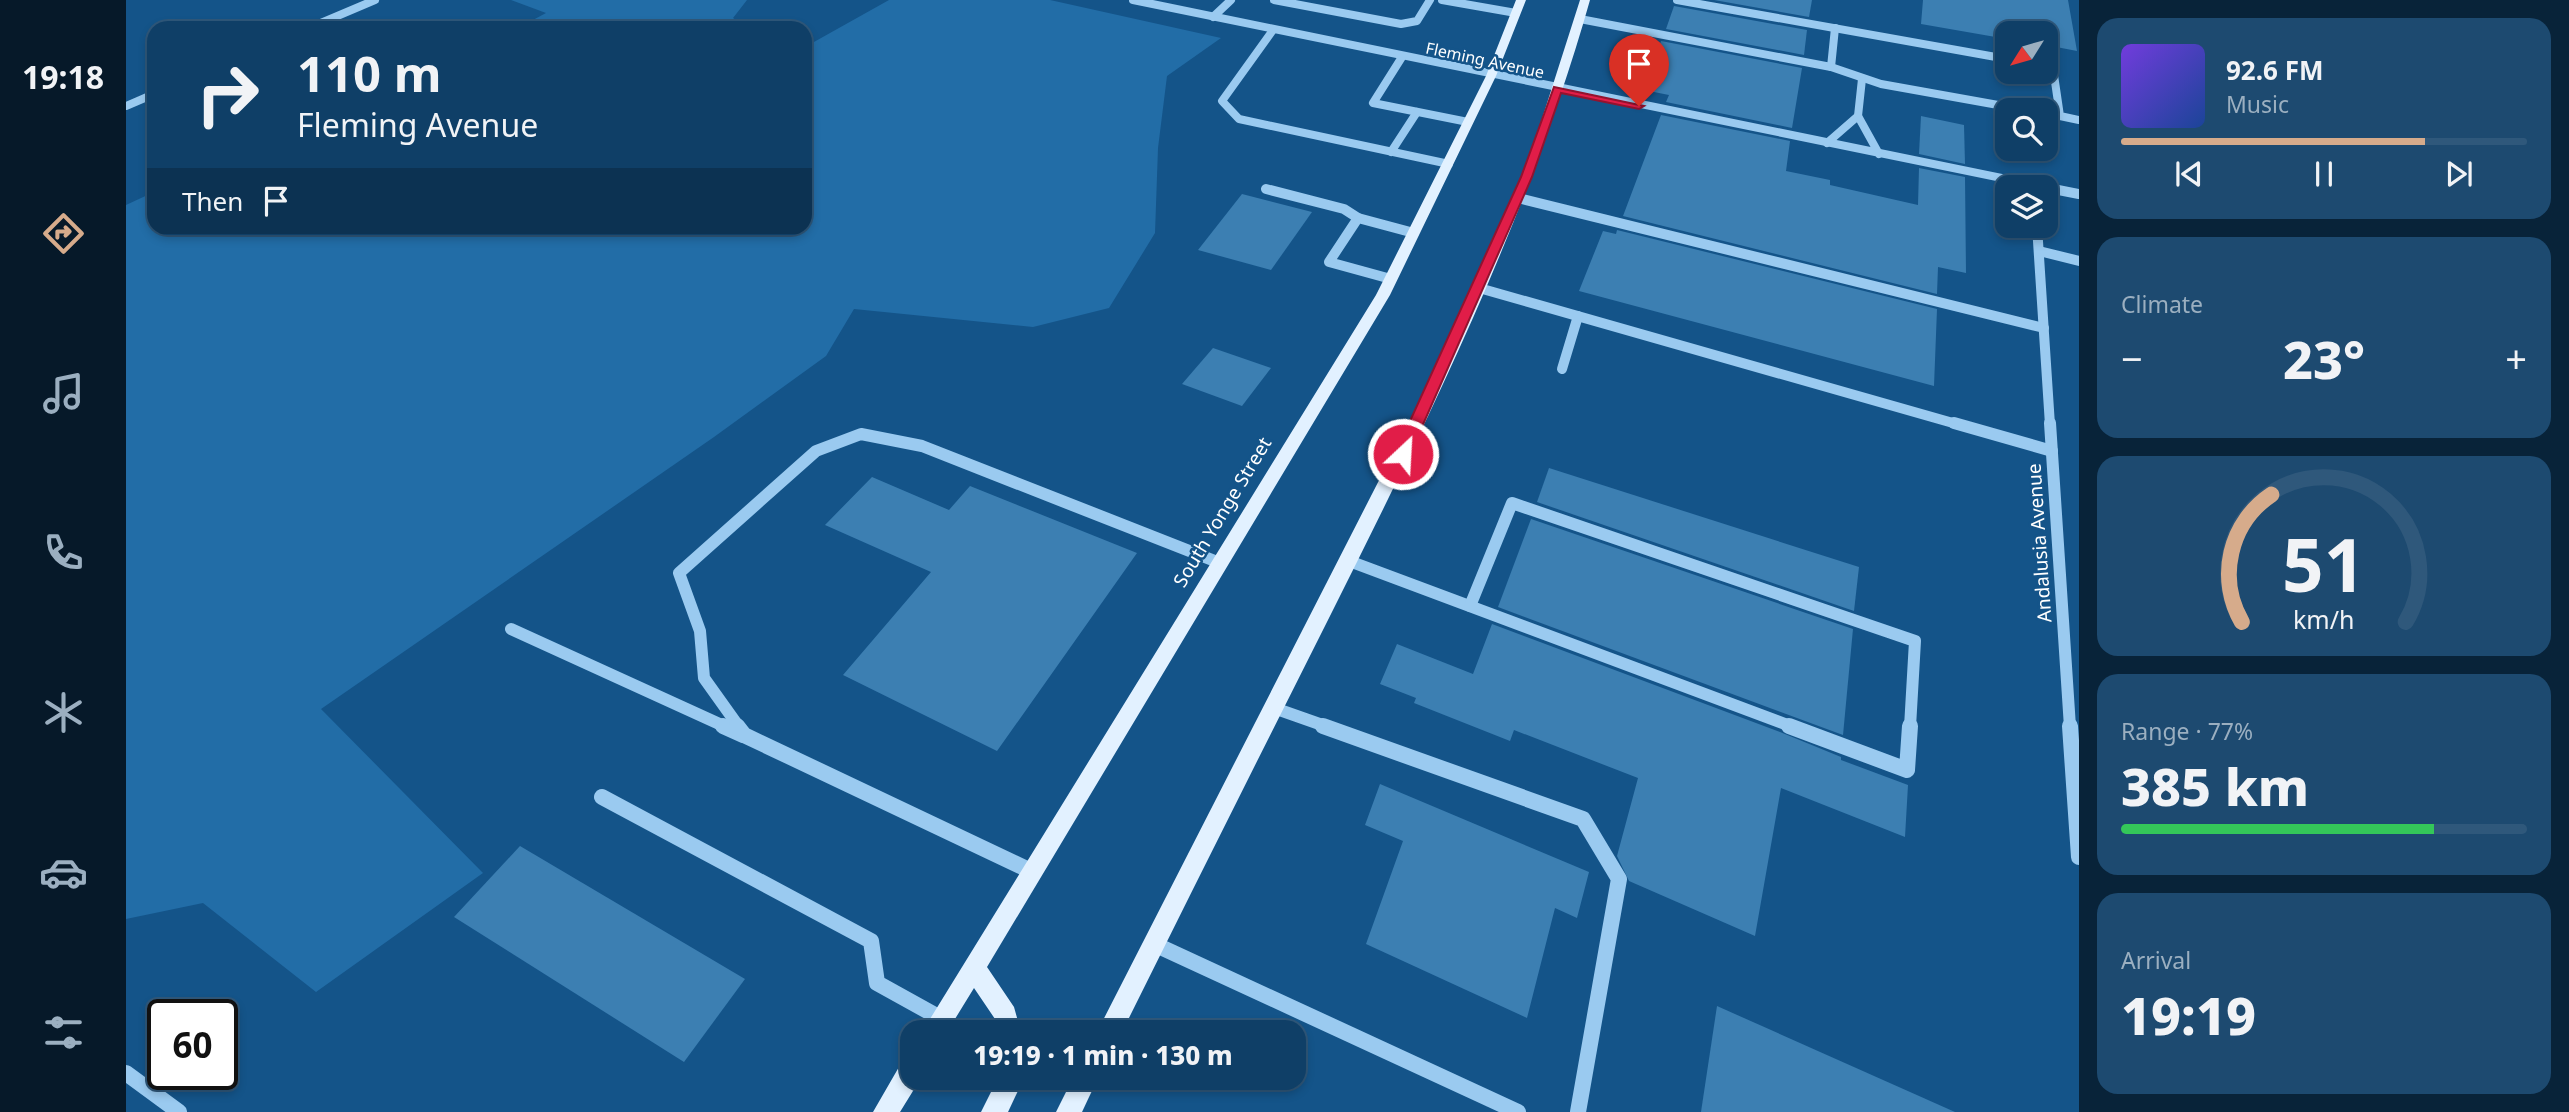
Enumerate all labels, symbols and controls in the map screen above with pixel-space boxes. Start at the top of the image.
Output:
north arrow [1995,21,2058,84]
map controls [1995,21,2058,238]
pin [1609,34,1669,106]
street label: Fleming Avenue [1424,37,1546,83]
text: 110 m [297,40,442,106]
icon: arrive [1620,45,1658,83]
icon: right [182,49,273,140]
text: 92.6 FM [2226,52,2323,88]
text: 19:18 [22,55,104,98]
text: Music [2226,88,2289,120]
button: search [1995,98,2058,161]
text: Fleming Avenue [297,103,538,146]
icon: previous [2170,155,2208,193]
icon: pause [2305,155,2343,193]
icon: next [2440,155,2478,193]
button: layers [1995,175,2058,238]
icon: arrive [257,182,295,220]
text: Then [182,183,243,219]
icon: directions [39,209,88,258]
text: Climate [2121,288,2203,320]
text: 23° [2283,323,2365,394]
text: − [2121,332,2143,384]
text: + [2505,332,2527,384]
icon: music [39,369,88,418]
position arrow [1366,417,1440,491]
street label: South Yonge Street [1167,432,1277,592]
street label: Andalusia Avenue [2020,463,2058,623]
text: 51 [2282,514,2366,613]
icon: phone [39,528,88,577]
text: km/h [2293,602,2355,636]
icon: climate [39,688,88,737]
text: Range · 77% [2121,715,2253,747]
text: 385 km [2121,750,2309,821]
icon: car [39,848,88,897]
text: Arrival [2121,944,2191,976]
text: 19:19 [2121,979,2256,1050]
speed limit sign: 60 [147,999,238,1090]
icon: filters [39,1008,88,1057]
text: 19:19 · 1 min · 130 m [973,1037,1233,1073]

